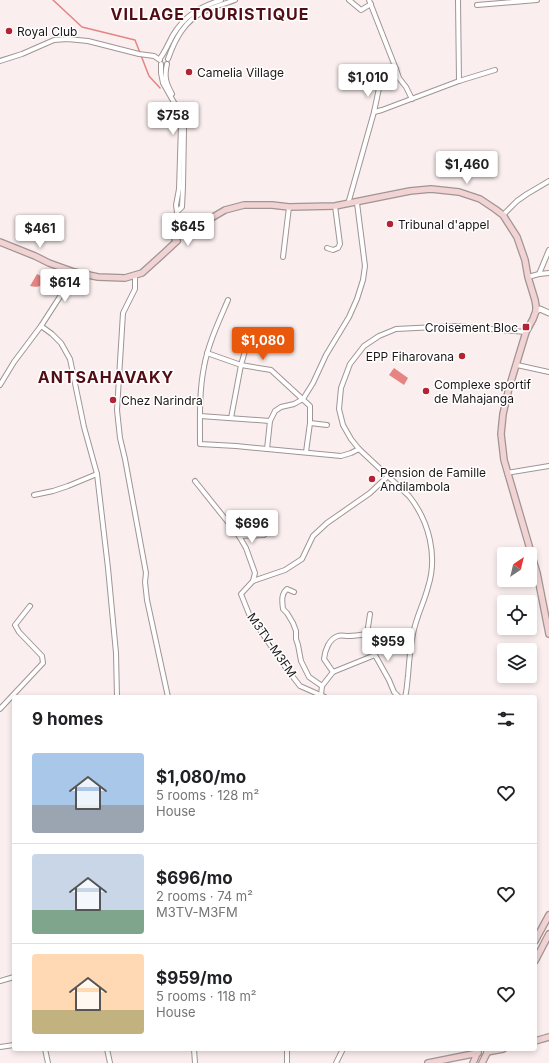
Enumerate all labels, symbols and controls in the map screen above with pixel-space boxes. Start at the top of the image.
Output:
district label: VILLAGE TOURISTIQUE [110,4,310,24]
place label: Royal Club [17,24,77,39]
marker: Royal Club [4,26,14,36]
pin: $1,010 [335,64,401,98]
place label: Camelia Village [197,65,284,80]
marker: Camelia Village [184,67,194,77]
text: $1,010 [347,69,389,85]
pin: $758 [149,102,197,136]
text: $758 [157,107,189,123]
pin: $1,460 [434,151,500,185]
text: $1,460 [445,156,489,172]
pin: $645 [164,213,212,247]
pin: $461 [16,215,64,249]
place label: Tribunal d'appel [398,217,490,232]
text: $645 [171,218,205,234]
marker: Tribunal d'appel [385,219,395,229]
text: $461 [24,220,56,236]
pin: $614 [41,269,89,303]
text: $614 [49,274,81,290]
place label: Croisement Bloc [425,320,518,335]
marker: Croisement Bloc [521,322,531,332]
pin: $1,080 [230,327,296,361]
text: $1,080 [241,332,285,348]
place label: EPP Fiharovana [366,349,454,364]
marker: EPP Fiharovana [457,351,467,361]
district label: ANTSAHAVAKY [38,367,174,387]
place label: Complexe sportif de Mahajanga [434,377,532,406]
marker: Complexe sportif de Mahajanga [421,386,431,396]
place label: Chez Narindra [121,393,203,408]
marker: Chez Narindra [108,395,118,405]
place label: Pension de Famille Andilambola [380,465,486,494]
marker: Pension de Famille Andilambola [367,474,377,484]
pin: $696 [228,510,276,544]
text: $696 [235,515,269,531]
north arrow [497,547,537,587]
map controls [497,547,537,683]
button: locate [497,595,537,635]
street label: M3TV-M3FM [244,610,300,680]
pin: $959 [364,628,412,662]
text: $959 [371,633,405,649]
button: layers [497,643,537,683]
icon: filters [495,708,517,730]
text: 9 homes [32,709,103,729]
text: $1,080/mo [156,767,246,787]
icon: home [64,769,112,817]
icon: heart [495,782,517,804]
text: 5 rooms · 128 m² [156,787,259,803]
text: House [156,803,196,819]
text: $696/mo [156,868,233,888]
icon: home [64,870,112,918]
icon: heart [495,883,517,905]
text: 2 rooms · 74 m² [156,888,253,904]
text: M3TV-M3FM [156,904,238,920]
text: $959/mo [156,968,233,988]
icon: home [64,970,112,1018]
icon: heart [495,983,517,1005]
text: 5 rooms · 118 m² [156,988,257,1004]
text: House [156,1004,196,1020]

